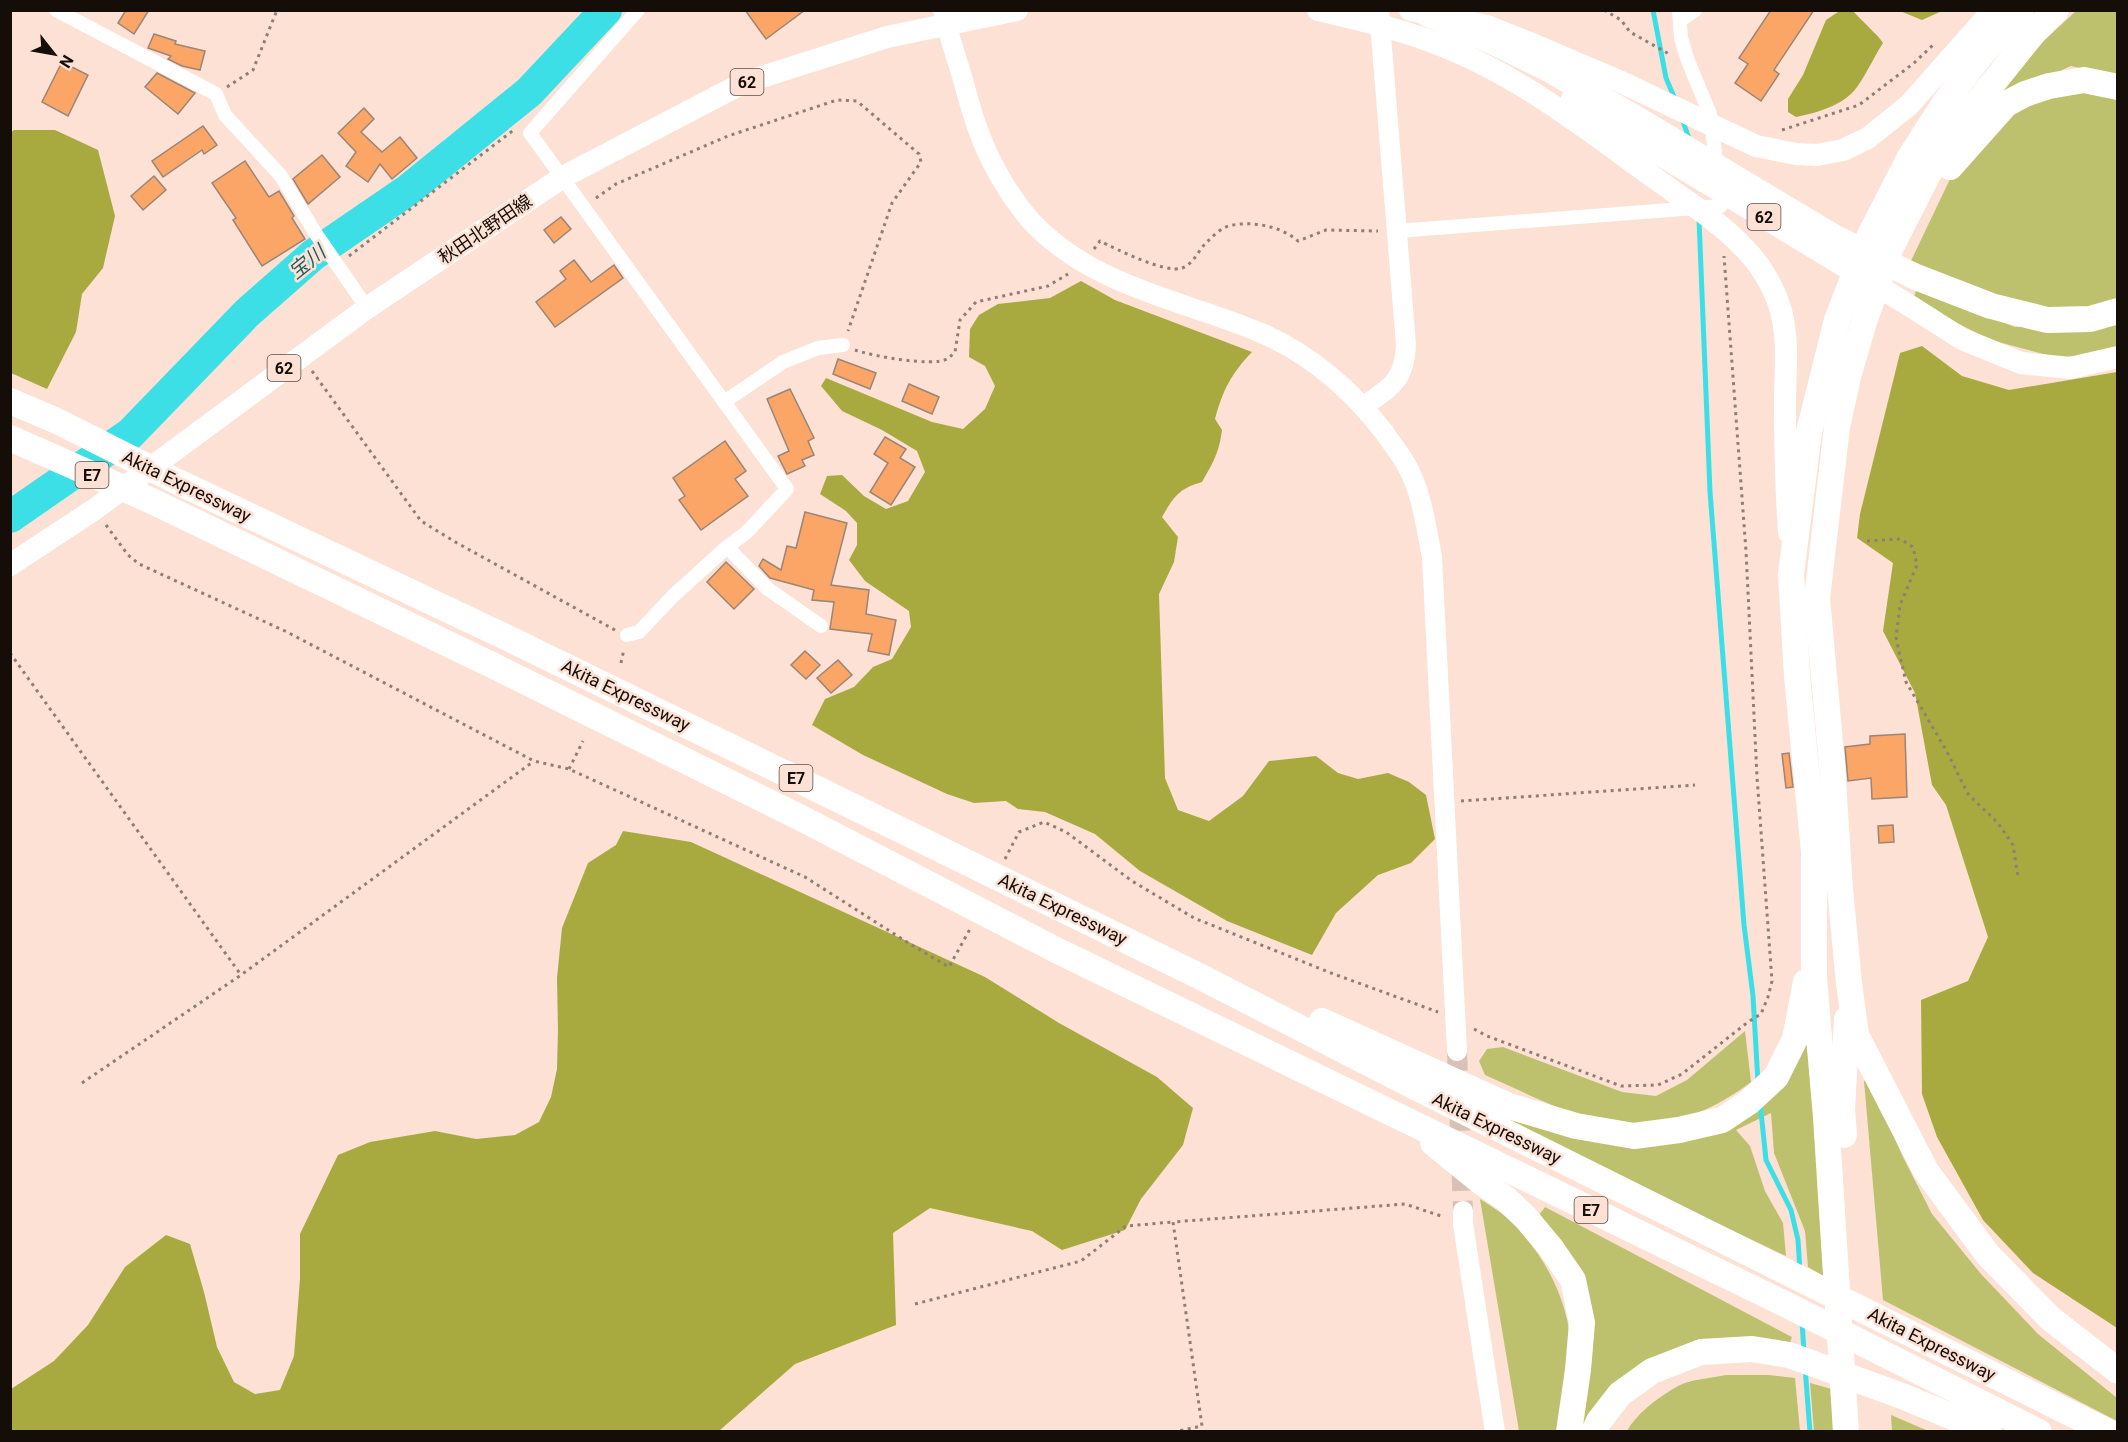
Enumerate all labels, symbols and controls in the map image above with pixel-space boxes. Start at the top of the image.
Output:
north arrow [24,24,84,84]
text: N [55,52,77,71]
road number: 62 [730,69,764,95]
street label: 秋田北野田線 [434,190,536,268]
road number: 62 [1748,204,1780,230]
water label: 宝川 [284,239,332,284]
road number: 62 [268,355,300,381]
street label: Akita Expressway [119,446,255,526]
road number: E7 [76,462,109,488]
street label: Akita Expressway [558,655,694,735]
road number: E7 [780,765,812,791]
street label: Akita Expressway [995,869,1131,949]
street label: Akita Expressway [1429,1088,1565,1168]
road number: E7 [1574,1197,1608,1223]
street label: Akita Expressway [1865,1303,2000,1385]

